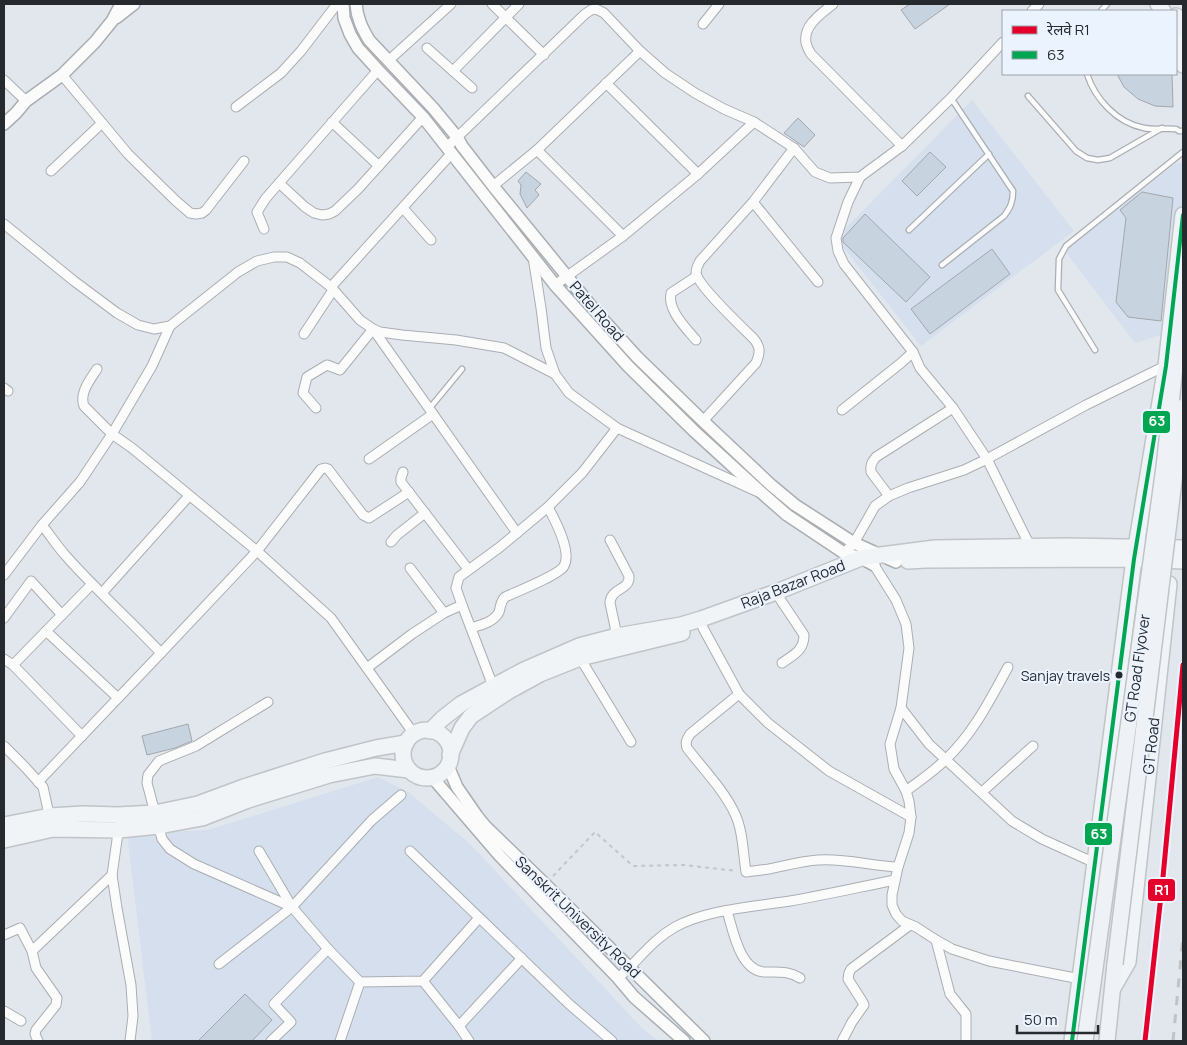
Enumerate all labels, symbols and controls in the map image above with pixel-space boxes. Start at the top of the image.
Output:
legend [1002,10,1177,75]
text: रेलवे R1 [1046,19,1090,40]
text: 63 [1047,44,1065,65]
street label: Patel Road [565,276,629,346]
line badge: 63 [1142,410,1171,434]
text: 63 [1149,411,1165,430]
street label: Raja Bazar Road [738,554,848,614]
street label: GT Road Flyover [1119,612,1155,723]
place label: Sanjay travels [1021,666,1110,685]
marker: Sanjay travels [1114,670,1124,680]
street label: GT Road [1138,716,1164,776]
line badge: 63 [1084,822,1113,846]
text: 63 [1091,824,1107,843]
street label: Sanskrit University Road [510,851,646,983]
line badge: R1 [1147,878,1176,902]
text: R1 [1154,880,1170,899]
scale bar [1017,1002,1098,1034]
text: 50 m [1024,1009,1058,1030]

